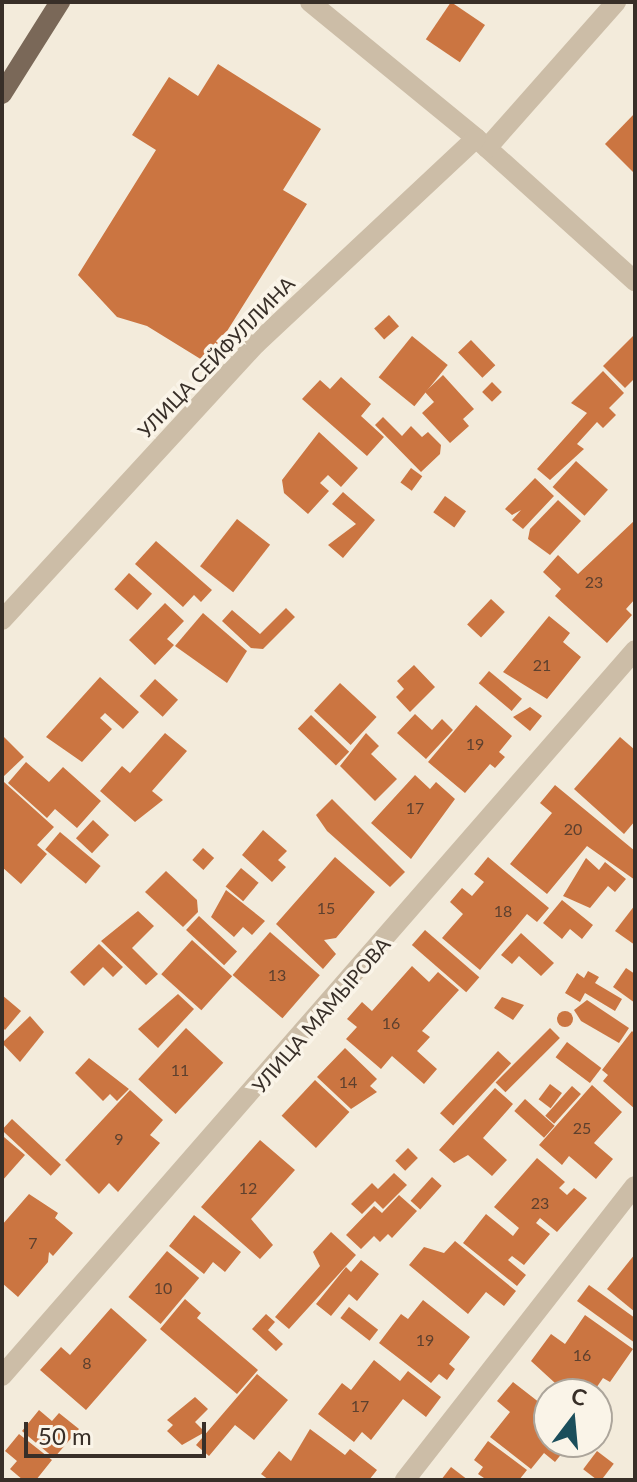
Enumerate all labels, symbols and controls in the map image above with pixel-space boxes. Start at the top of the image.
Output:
street label: УЛИЦА СЕЙФУЛЛИНА [133,271,299,443]
house number: 23 [585,572,603,592]
house number: 21 [533,655,551,675]
house number: 19 [466,734,484,754]
house number: 17 [406,798,424,818]
house number: 20 [564,819,582,839]
house number: 15 [317,898,335,918]
house number: 18 [494,901,512,921]
street label: УЛИЦА МАМЫРОВА [247,932,395,1098]
house number: 13 [268,965,286,985]
house number: 16 [382,1013,400,1033]
house number: 11 [171,1060,189,1080]
house number: 14 [339,1072,357,1092]
house number: 25 [573,1118,591,1138]
house number: 9 [114,1129,124,1149]
house number: 12 [239,1178,257,1198]
house number: 23 [531,1193,549,1213]
house number: 7 [28,1233,38,1253]
house number: 10 [154,1278,172,1298]
house number: 19 [416,1330,434,1350]
house number: 16 [573,1345,591,1365]
house number: 8 [82,1353,92,1373]
north arrow [533,1378,613,1458]
text: С [568,1381,590,1411]
house number: 17 [351,1396,369,1416]
scale bar [28,1406,210,1456]
text: 50 m [38,1421,92,1450]

